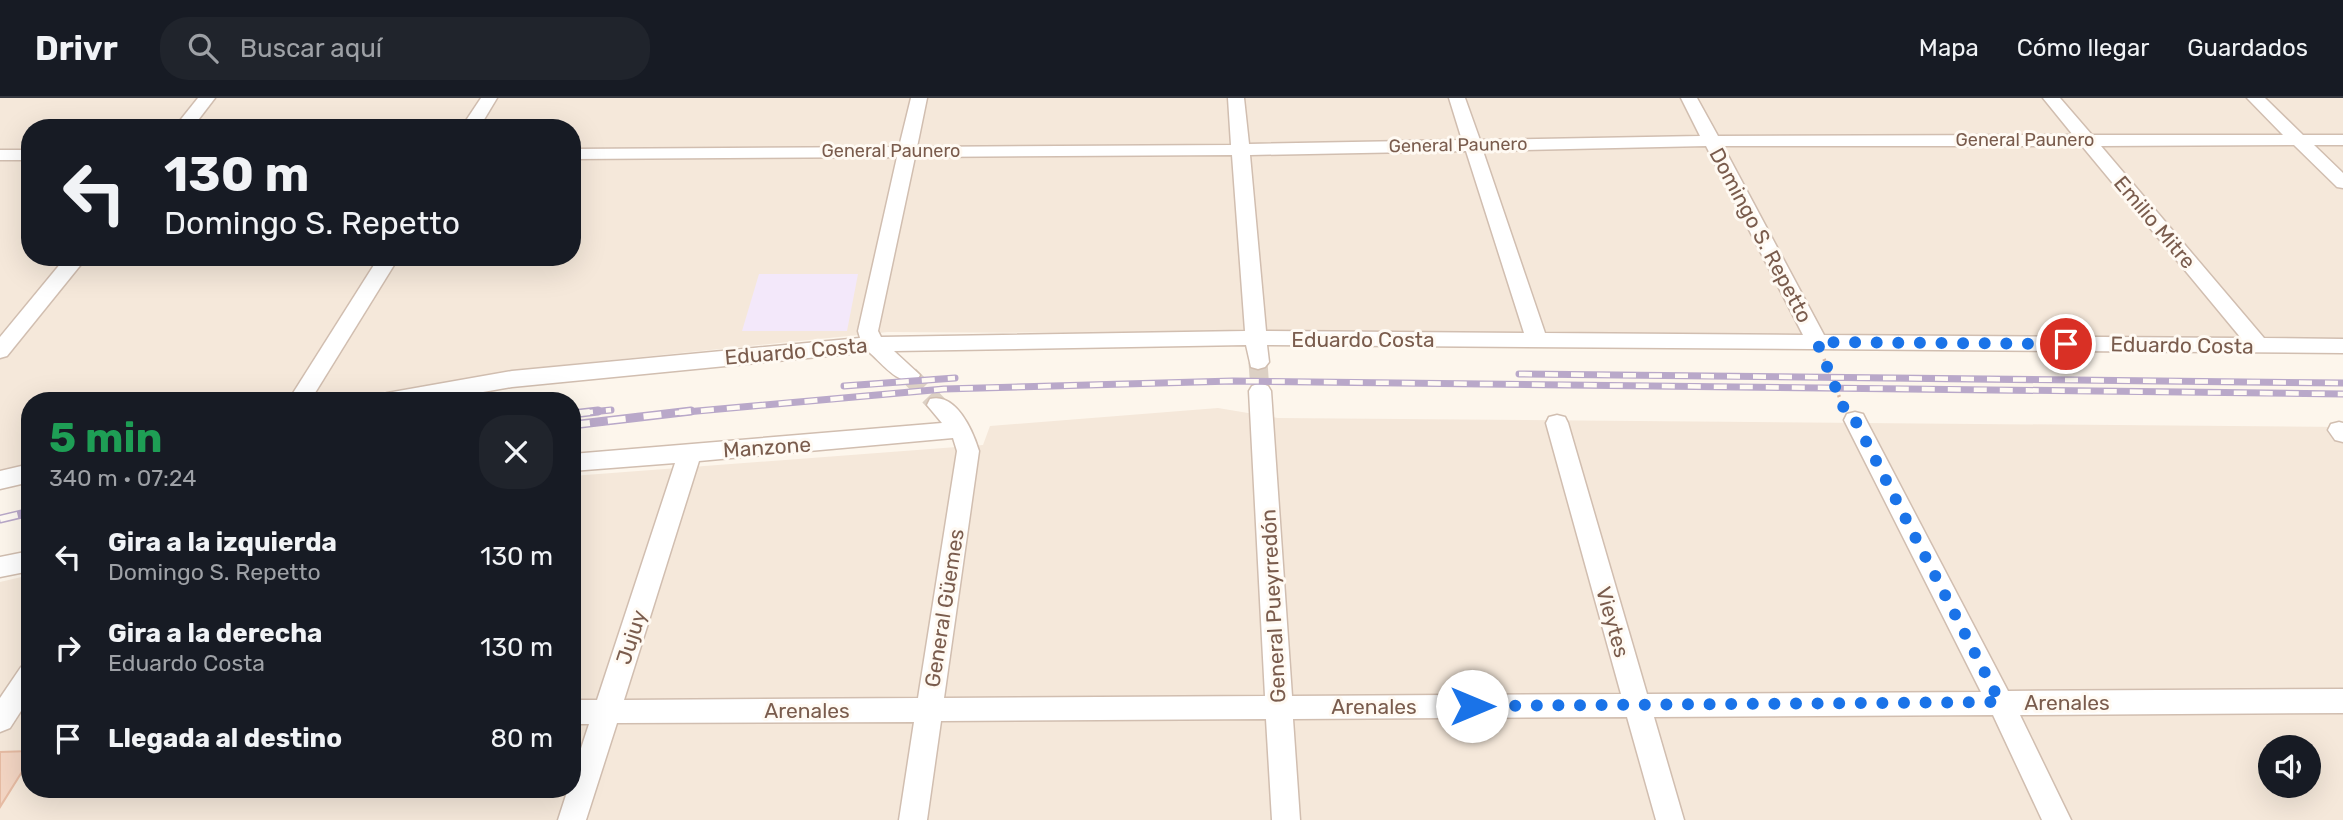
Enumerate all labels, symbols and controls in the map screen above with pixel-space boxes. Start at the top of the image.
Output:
search box [160,17,650,80]
text: Drivr [35,29,118,68]
icon: search [184,29,222,67]
text: Buscar aquí [240,33,382,64]
text: Mapa [1919,34,1979,62]
text: Cómo llegar [2017,34,2149,62]
text: Guardados [2187,34,2308,62]
street label: General Paunero [1956,129,2094,151]
street label: General Paunero [1388,133,1528,157]
street label: General Paunero [822,140,960,162]
street label: Domingo S. Repetto [1704,143,1818,327]
text: 130 m [164,145,309,203]
icon: left [49,147,140,238]
street label: Emilio Mitre [2109,171,2201,273]
text: Domingo S. Repetto [164,204,460,242]
pin [2036,314,2096,374]
icon: arrive [2047,325,2085,363]
street label: Eduardo Costa [1291,327,1435,352]
street label: Eduardo Costa [2110,331,2254,359]
street label: Eduardo Costa [724,332,868,370]
text: 5 min [49,413,163,463]
button: close [479,415,553,489]
street label: Manzone [722,431,812,463]
text: 340 m · 07:24 [49,464,197,492]
street label: General Pueyrredón [1255,508,1291,704]
text: Gira a la izquierda [108,527,337,558]
street label: General Güemes [919,527,969,689]
icon: left [49,538,87,576]
text: 130 m [480,541,553,572]
text: Domingo S. Repetto [108,558,321,586]
street label: Vieytes [1591,584,1635,660]
street label: Jujuy [611,606,652,667]
text: Gira a la derecha [108,618,322,649]
icon: right [49,629,87,667]
text: 130 m [480,632,553,663]
text: Eduardo Costa [108,649,265,677]
position arrow [1435,669,1509,743]
street label: Arenales [2024,690,2110,715]
street label: Arenales [1331,694,1417,719]
street label: Arenales [764,698,850,723]
icon: arrive [49,720,87,758]
text: Llegada al destino [108,723,342,754]
text: 80 m [490,723,553,754]
map controls [2258,735,2321,798]
button: sound [2258,735,2321,798]

